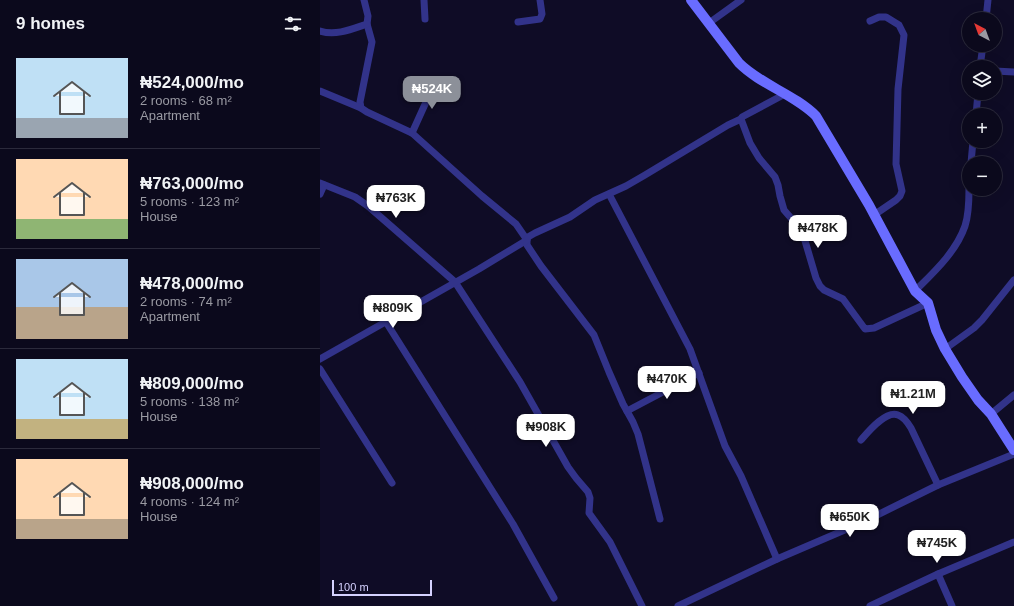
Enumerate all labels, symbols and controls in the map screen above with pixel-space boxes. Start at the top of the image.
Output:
north arrow [962,12,1002,52]
map controls [962,12,1002,196]
icon: filters [282,13,304,35]
text: 9 homes [16,14,85,33]
button: layers [962,60,1002,100]
text: ₦524,000/mo [140,73,244,92]
icon: home [48,74,96,122]
pin: ₦524K [404,76,460,110]
text: ₦524K [412,81,452,96]
text: 2 rooms · 68 m² [140,93,232,108]
text: Apartment [140,108,200,123]
button: + [962,108,1002,148]
button: − [962,156,1002,196]
text: ₦763,000/mo [140,174,244,193]
icon: home [48,175,96,223]
pin: ₦763K [368,185,424,219]
text: ₦763K [376,190,416,205]
text: 5 rooms · 123 m² [140,194,239,209]
text: House [140,209,178,224]
pin: ₦478K [790,215,846,249]
text: ₦478K [798,220,838,235]
text: ₦478,000/mo [140,274,244,293]
icon: home [48,275,96,323]
text: 2 rooms · 74 m² [140,294,232,309]
pin: ₦809K [365,295,421,329]
text: ₦809K [373,300,413,315]
text: Apartment [140,309,200,324]
pin: ₦470K [639,366,695,400]
text: ₦470K [647,371,687,386]
text: ₦809,000/mo [140,374,244,393]
icon: home [48,375,96,423]
pin: ₦1.21M [880,381,946,415]
text: ₦1.21M [890,386,936,401]
text: 5 rooms · 138 m² [140,394,239,409]
text: House [140,409,178,424]
pin: ₦908K [518,414,574,448]
text: ₦908K [526,419,566,434]
text: ₦908,000/mo [140,474,244,493]
icon: home [48,475,96,523]
text: 4 rooms · 124 m² [140,494,239,509]
pin: ₦650K [822,504,878,538]
text: House [140,509,178,524]
text: ₦650K [830,509,870,524]
pin: ₦745K [909,530,965,564]
text: ₦745K [917,535,957,550]
scale bar [332,578,432,597]
text: 100 m [338,581,369,593]

